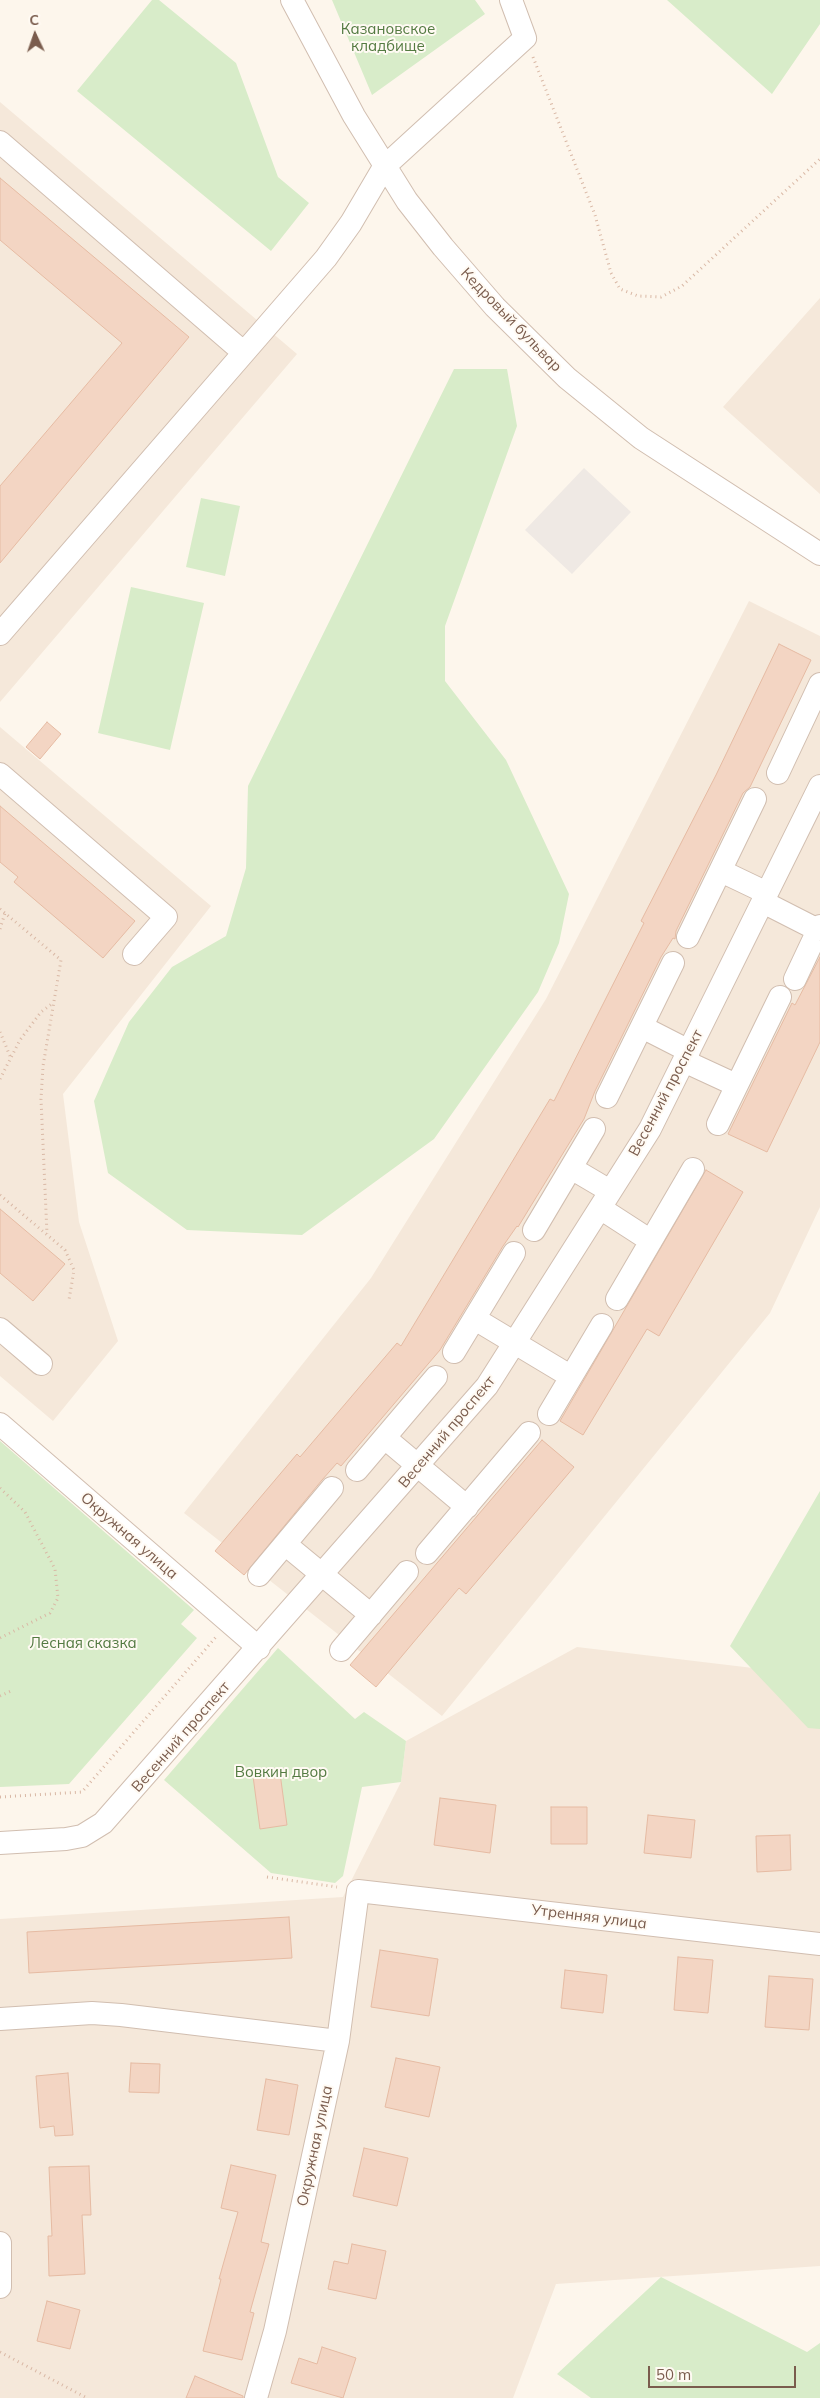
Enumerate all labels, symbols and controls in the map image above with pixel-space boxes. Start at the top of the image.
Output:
north arrow [10,10,60,60]
text: С [29,11,39,29]
park label: Казановское кладбище [341,20,435,55]
street label: Кедровый бульвар [457,264,565,376]
street label: Весенний проспект [625,1027,707,1159]
street label: Весенний проспект [395,1372,499,1492]
street label: Окружная улица [77,1489,181,1583]
park label: Лесная сказка [29,1634,137,1652]
street label: Весенний проспект [128,1678,234,1796]
park label: Вовкин двор [235,1763,327,1781]
street label: Утренняя улица [530,1901,648,1933]
street label: Окружная улица [293,2084,337,2208]
scale bar [650,2356,798,2388]
text: 50 m [656,2365,691,2384]

